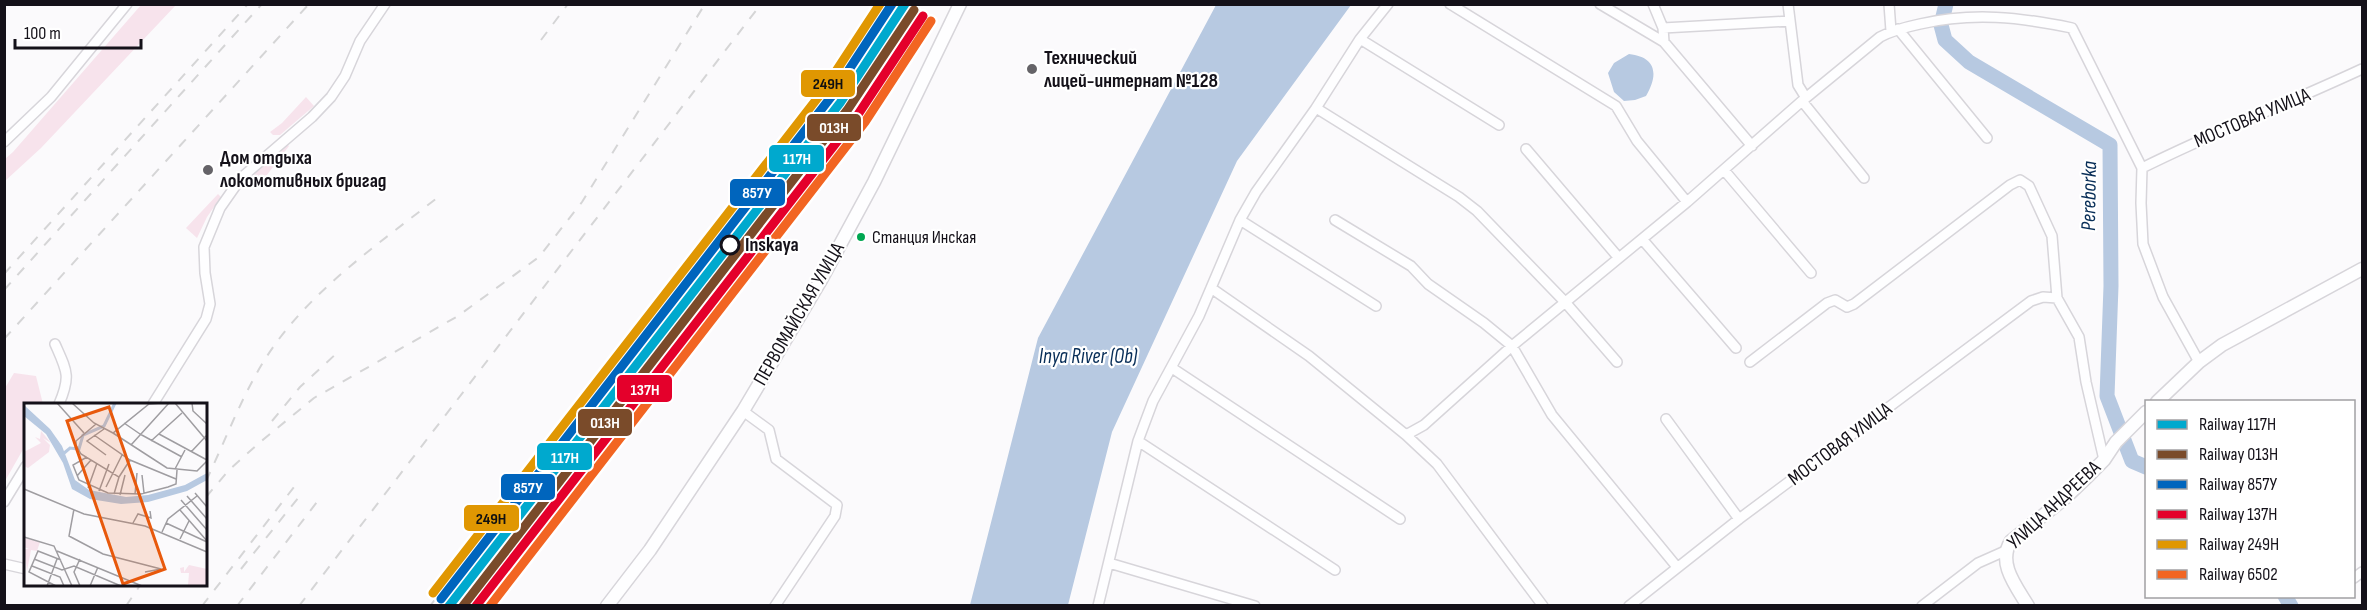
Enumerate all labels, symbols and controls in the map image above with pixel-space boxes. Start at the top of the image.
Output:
scale bar [15,12,141,50]
text: 100 m [24,23,61,44]
place label: Технический лицей-интернат №128 [1044,46,1218,93]
marker: Технический лицей-интернат №128 [1025,62,1039,76]
line badge: 249Н [800,69,856,98]
text: 249Н [813,75,843,94]
street label: МОСТОВАЯ УЛИЦА [2190,83,2314,153]
line badge: 013Н [806,113,862,142]
text: 013Н [819,119,849,138]
line badge: 117Н [768,144,825,173]
place label: Дом отдыха локомотивных бригад [220,146,386,193]
text: 117Н [783,150,811,169]
water label: Pereborka [2076,161,2102,231]
marker: Дом отдыха локомотивных бригад [201,163,215,177]
line badge: 857У [729,178,786,207]
text: 857У [742,184,772,203]
place label: Станция Инская [872,227,976,248]
marker: Станция Инская [855,231,867,243]
place label: Inskaya [745,233,799,257]
marker: Inskaya [720,235,740,255]
street label: ПЕРВОМАЙСКАЯ УЛИЦА [748,238,850,390]
water label: Inya River (Ob) [1039,344,1138,369]
line badge: 137Н [616,374,673,403]
text: 137Н [630,381,660,400]
street label: МОСТОВАЯ УЛИЦА [1783,397,1897,491]
legend [2145,400,2355,598]
inset map [24,403,207,586]
line badge: 013Н [577,408,633,437]
text: 013Н [590,414,620,433]
text: Railway 117Н [2199,414,2276,435]
line badge: 117Н [536,442,593,471]
text: Railway 013Н [2199,444,2278,465]
text: 117Н [551,449,579,468]
street label: УЛИЦА АНДРЕЕВА [2002,455,2106,554]
line badge: 857У [500,473,556,501]
text: Railway 857У [2199,474,2277,495]
text: 857У [513,479,543,498]
line badge: 249Н [463,504,520,532]
text: Railway 137Н [2199,504,2277,525]
text: 249Н [476,510,506,529]
text: Railway 249Н [2199,534,2279,555]
text: Railway 6502 [2199,564,2278,585]

